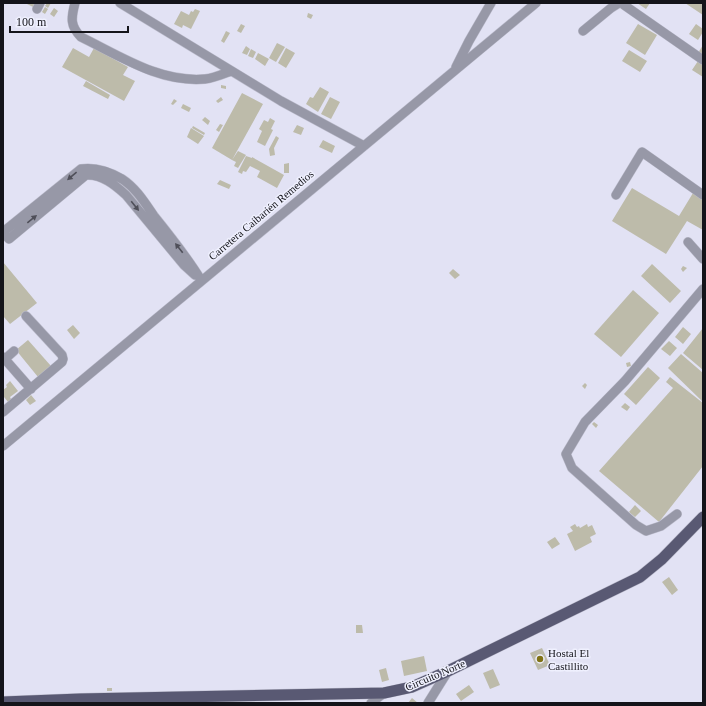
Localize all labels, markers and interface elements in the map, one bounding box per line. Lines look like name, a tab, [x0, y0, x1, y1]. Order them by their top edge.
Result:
scale bar	[10, 8, 128, 34]
text: 100 m	[16, 15, 47, 29]
street label: Carretera Caibarién Remedios	[206, 168, 316, 262]
one-way arrow	[67, 172, 78, 181]
one-way arrow	[131, 201, 140, 212]
one-way arrow	[27, 215, 38, 224]
one-way arrow	[175, 242, 184, 253]
place label: Hostal El Castillito	[548, 647, 589, 672]
marker: Hostal El Castillito	[535, 654, 545, 664]
street label: Circuito Norte	[403, 657, 467, 693]

